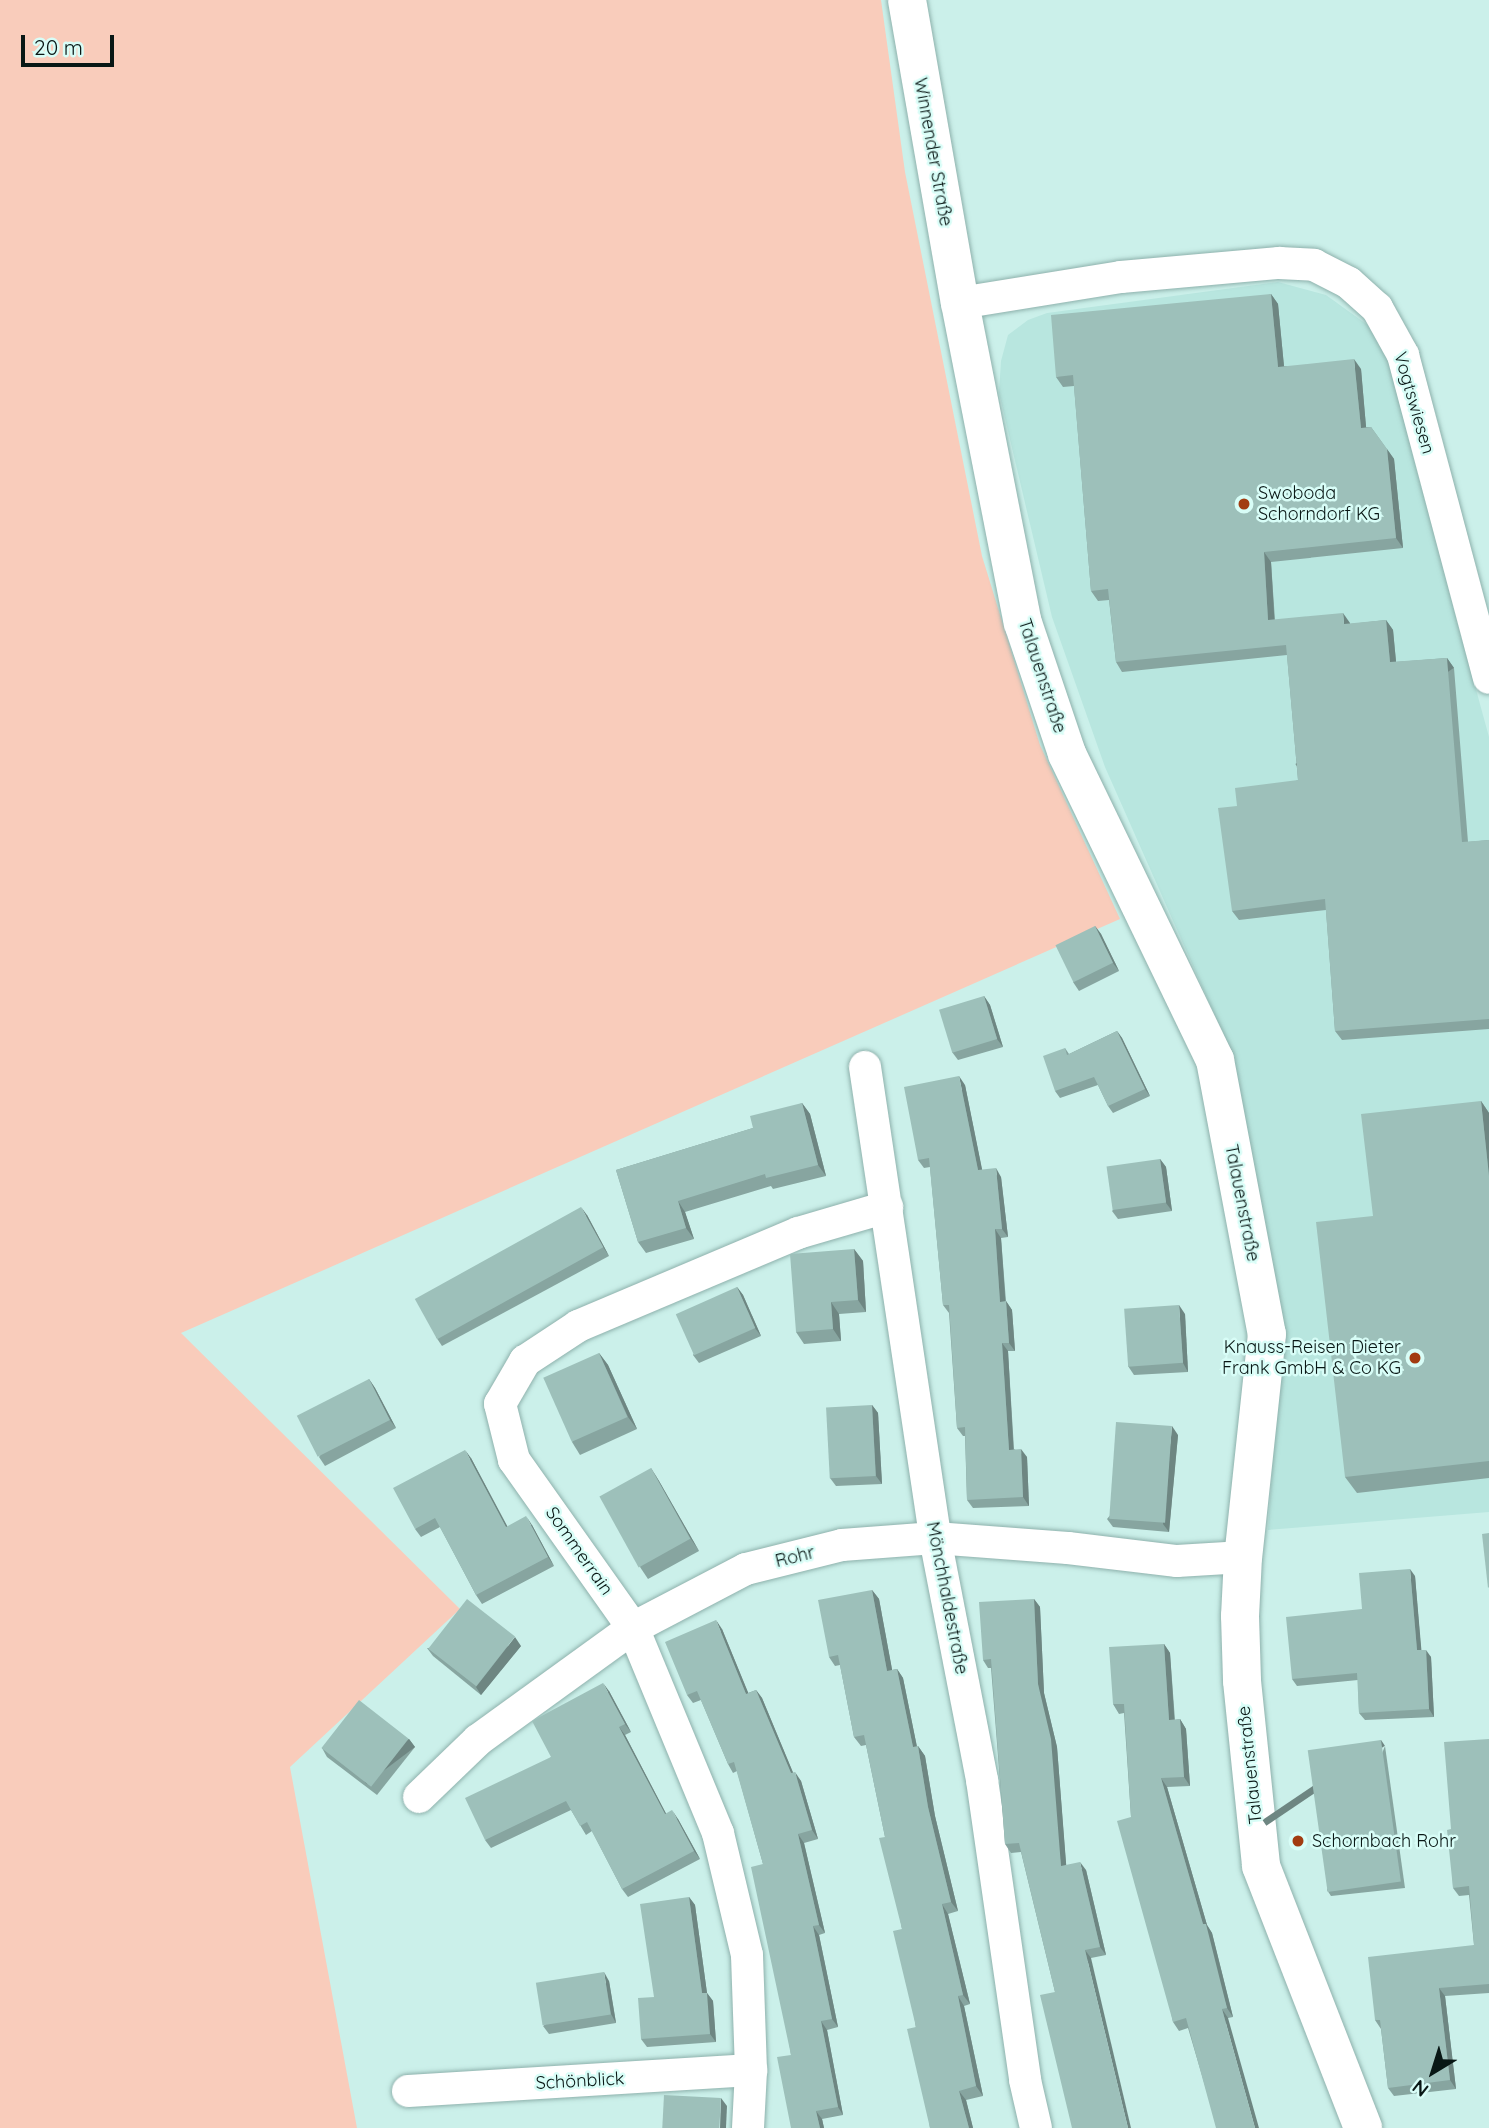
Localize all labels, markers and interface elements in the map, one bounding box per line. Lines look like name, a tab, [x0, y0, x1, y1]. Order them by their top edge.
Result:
scale bar	[24, 21, 117, 65]
text: 20 m	[34, 34, 83, 60]
street label: Winnender Straße	[909, 76, 957, 228]
street label: Vogtswiesen	[1389, 349, 1439, 457]
place label: Swoboda Schorndorf KG	[1258, 483, 1380, 526]
marker: Swoboda Schorndorf KG	[1236, 496, 1252, 512]
street label: Talauenstraße	[1013, 616, 1071, 736]
street label: Talauenstraße	[1220, 1143, 1264, 1263]
place label: Knauss-Reisen Dieter Frank GmbH & Co KG	[1222, 1337, 1401, 1380]
marker: Knauss-Reisen Dieter Frank GmbH & Co KG	[1407, 1350, 1423, 1366]
street label: Sommerrain	[541, 1503, 617, 1599]
street label: Mönchhaldestraße	[922, 1520, 972, 1676]
street label: Rohr	[773, 1542, 817, 1572]
street label: Talauenstraße	[1233, 1705, 1267, 1825]
place label: Schornbach Rohr	[1312, 1830, 1456, 1852]
marker: Schornbach Rohr	[1290, 1833, 1306, 1849]
north arrow	[1398, 2037, 1468, 2107]
street label: Schönblick	[535, 2068, 625, 2094]
text: N	[1407, 2075, 1433, 2102]

